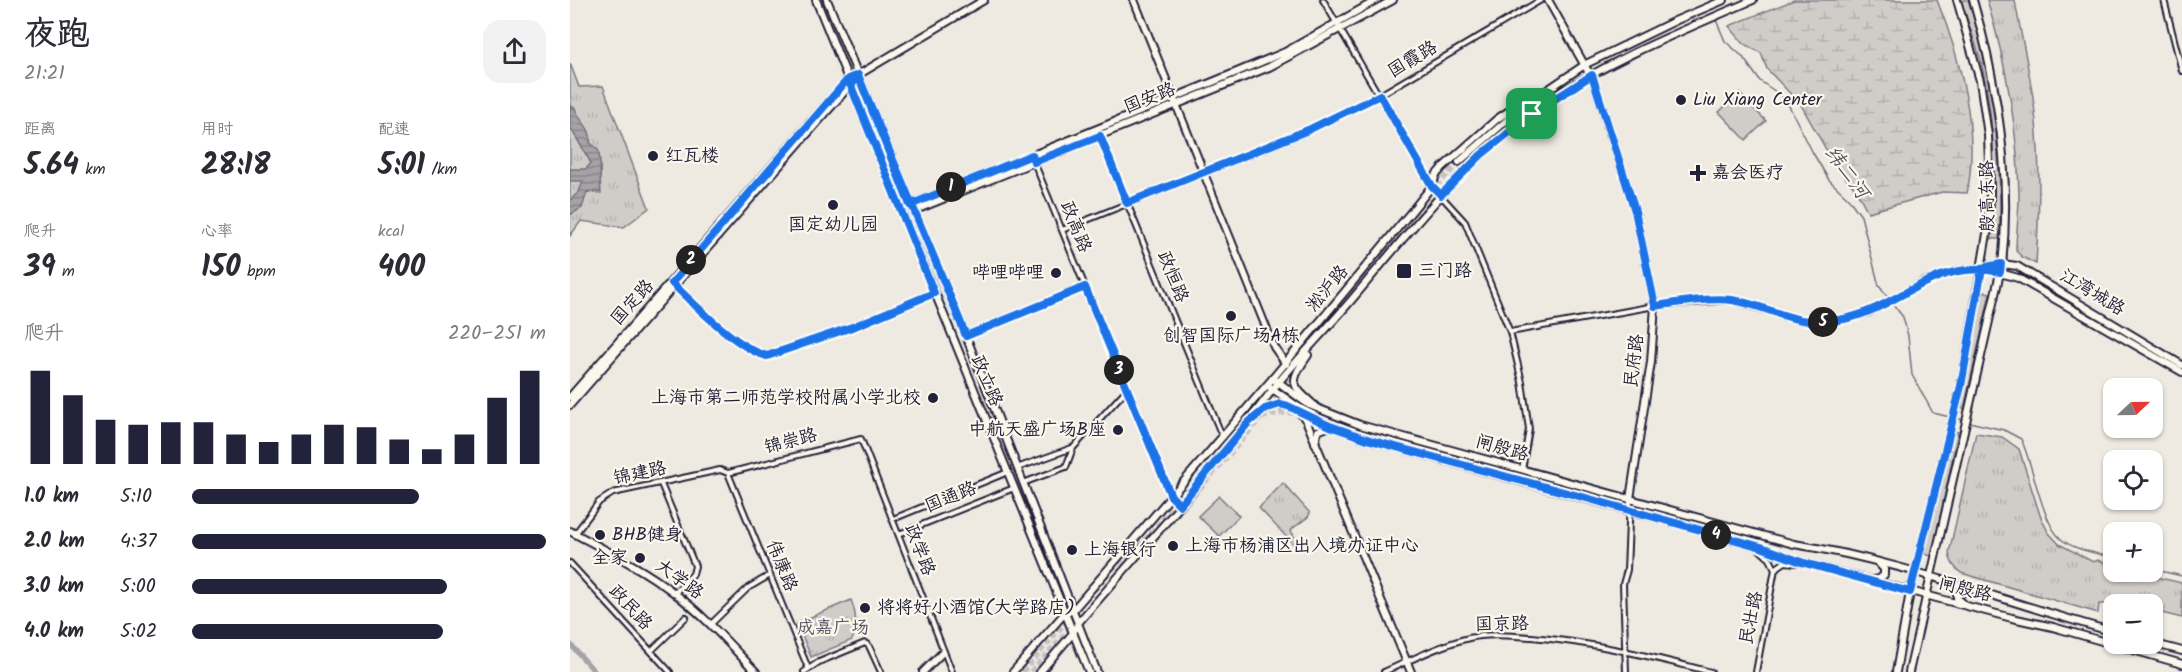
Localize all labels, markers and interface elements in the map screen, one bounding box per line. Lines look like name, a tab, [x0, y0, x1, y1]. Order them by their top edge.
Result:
text: 夜跑	[24, 9, 90, 62]
button: share	[483, 20, 546, 83]
street label: 国霞路	[1382, 34, 1444, 86]
text: 21:21	[24, 58, 65, 90]
street label: 国安路	[1120, 75, 1180, 123]
place label: Liu Xiang Center	[1693, 86, 1823, 115]
pin	[1506, 88, 1557, 139]
marker: Liu Xiang Center	[1674, 93, 1688, 107]
icon: arrive	[1515, 97, 1548, 130]
text: 距离	[24, 117, 56, 142]
text: 用时	[201, 117, 233, 142]
text: 配速	[378, 117, 410, 142]
water label: 纬二河	[1815, 139, 1878, 209]
text: 5.64	[24, 142, 79, 190]
text: 28:18	[201, 142, 270, 190]
text: 5:01	[378, 142, 425, 190]
place label: 红瓦楼	[665, 142, 719, 171]
marker: 红瓦楼	[646, 149, 660, 163]
text: km	[79, 157, 106, 182]
text: /km	[425, 157, 457, 182]
place label: 嘉会医疗	[1712, 159, 1784, 188]
street label: 殷高东路	[1973, 160, 2003, 232]
marker: 嘉会医疗	[1689, 164, 1707, 182]
pin: 1	[936, 172, 966, 202]
text: 1	[949, 174, 953, 199]
street label: 政高路	[1051, 197, 1099, 257]
marker: 国定幼儿园	[826, 198, 840, 212]
place label: 国定幼儿园	[788, 211, 878, 240]
text: 爬升	[24, 219, 56, 244]
text: 心率	[201, 219, 233, 244]
text: kcal	[378, 219, 404, 244]
text: 39	[24, 244, 56, 292]
text: 150	[201, 244, 241, 292]
text: 400	[378, 244, 425, 292]
pin: 2	[676, 245, 706, 275]
text: 2	[686, 247, 696, 272]
street label: 政恒路	[1148, 247, 1196, 307]
place label: 三门路	[1418, 257, 1472, 286]
text: m	[56, 259, 75, 284]
text: bpm	[241, 259, 276, 284]
place label: 哔哩哔哩	[972, 259, 1044, 288]
street label: 淞沪路	[1300, 259, 1356, 319]
marker: 三门路	[1395, 262, 1413, 280]
street label: 江湾城路	[2054, 262, 2130, 324]
marker: 哔哩哔哩	[1049, 266, 1063, 280]
street label: 国定路	[604, 273, 662, 333]
pin: 5	[1808, 307, 1838, 337]
marker: 创智国际广场A栋	[1224, 309, 1238, 323]
text: 5	[1819, 309, 1827, 334]
text: 爬升	[24, 318, 64, 350]
text: 220–251 m	[448, 318, 546, 350]
place label: 创智国际广场A栋	[1163, 322, 1299, 351]
street label: 民府路	[1617, 332, 1653, 390]
street label: 政立路	[962, 350, 1010, 412]
pin: 3	[1104, 355, 1134, 385]
text: 3	[1115, 357, 1123, 382]
north arrow	[2103, 378, 2163, 438]
map controls	[2103, 378, 2163, 654]
place label: 上海市第二师范学校附属小学北校	[651, 384, 921, 413]
marker: 上海市第二师范学校附属小学北校	[926, 391, 940, 405]
place label: 中航天盛广场B座	[969, 416, 1106, 445]
street label: 锦崇路	[761, 421, 821, 463]
marker: 中航天盛广场B座	[1111, 423, 1125, 437]
street label: 闸殷路	[1472, 428, 1532, 470]
button: locate	[2103, 450, 2163, 510]
street label: 锦建路	[611, 454, 669, 494]
street label: 国通路	[921, 474, 981, 522]
text: 1.0 km	[24, 481, 79, 513]
text: 5:10	[120, 481, 152, 513]
street label: 政学路	[896, 520, 942, 580]
pin: 4	[1701, 520, 1731, 550]
place label: BHB健身	[612, 521, 683, 550]
text: 4	[1712, 522, 1720, 547]
button: +	[2103, 522, 2163, 582]
text: 2.0 km	[24, 526, 85, 558]
text: 4:37	[120, 526, 157, 558]
marker: BHB健身	[593, 528, 607, 542]
place label: 上海市杨浦区出入境办证中心	[1185, 532, 1419, 561]
street label: 伟康路	[757, 536, 805, 596]
place label: 上海银行	[1084, 536, 1156, 565]
marker: 上海市杨浦区出入境办证中心	[1166, 539, 1180, 553]
marker: 上海银行	[1065, 543, 1079, 557]
place label: 全家	[592, 544, 628, 573]
marker: 全家	[633, 551, 647, 565]
street label: 大学路	[649, 552, 709, 608]
street label: 闸殷路	[1935, 569, 1995, 611]
text: 3.0 km	[24, 571, 84, 603]
text: 5:00	[120, 571, 156, 603]
street label: 政民路	[601, 578, 659, 638]
street label: 民壮路	[1733, 589, 1771, 647]
place label: 将将好小酒馆(大学路店)	[877, 594, 1075, 623]
button: −	[2103, 594, 2163, 654]
marker: 将将好小酒馆(大学路店)	[858, 601, 872, 615]
street label: 国京路	[1475, 610, 1529, 640]
park label: 成嘉广场	[797, 614, 869, 643]
text: 4.0 km	[24, 616, 84, 648]
text: 5:02	[120, 616, 157, 648]

